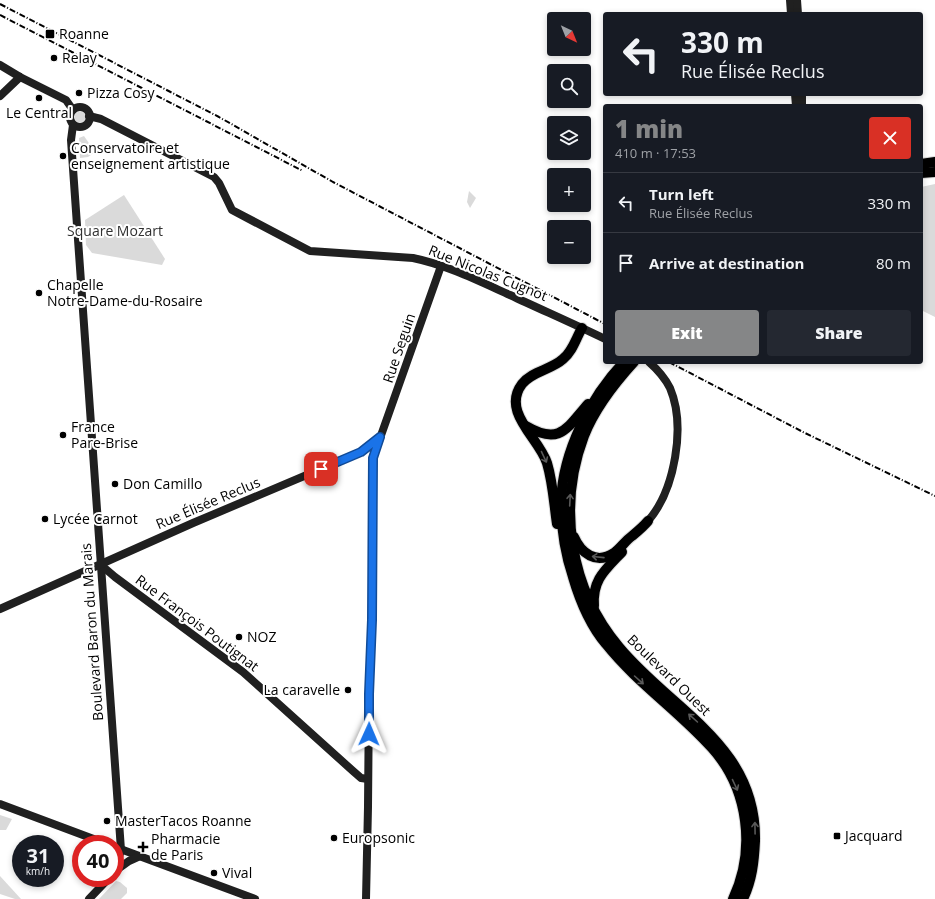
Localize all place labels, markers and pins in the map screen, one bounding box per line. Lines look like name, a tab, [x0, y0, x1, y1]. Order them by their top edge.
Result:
place label: Roanne	[59, 24, 109, 43]
marker: Roanne	[44, 28, 56, 40]
place label: Relay	[62, 48, 98, 67]
marker: Relay	[49, 53, 59, 63]
place label: Pizza Cosy	[87, 83, 155, 102]
marker: Pizza Cosy	[74, 88, 84, 98]
marker: Le Central	[34, 93, 44, 103]
place label: Le Central	[6, 103, 72, 122]
place label: Conservatoire et enseignement artistique	[71, 138, 230, 173]
marker: Conservatoire et enseignement artistique	[58, 151, 68, 161]
place label: Chapelle Notre-Dame-du-Rosaire	[47, 275, 203, 310]
marker: Chapelle Notre-Dame-du-Rosaire	[34, 288, 44, 298]
place label: France Pare-Brise	[71, 417, 138, 452]
marker: France Pare-Brise	[58, 430, 68, 440]
pin	[304, 452, 338, 486]
place label: Don Camillo	[123, 474, 202, 493]
marker: Don Camillo	[110, 479, 120, 489]
place label: Lycée Carnot	[53, 509, 138, 528]
marker: Lycée Carnot	[40, 514, 50, 524]
place label: NOZ	[247, 627, 276, 646]
marker: NOZ	[234, 632, 244, 642]
place label: La caravelle	[264, 680, 340, 699]
marker: La caravelle	[343, 685, 353, 695]
place label: MasterTacos Roanne	[115, 811, 252, 830]
marker: MasterTacos Roanne	[102, 816, 112, 826]
place label: Jacquard	[843, 826, 902, 845]
place label: Europsonic	[342, 828, 415, 847]
place label: Pharmacie de Paris	[151, 829, 220, 864]
marker: Jacquard	[832, 831, 842, 841]
marker: Europsonic	[329, 833, 339, 843]
marker: Pharmacie de Paris	[138, 842, 148, 852]
place label: Vival	[222, 863, 252, 882]
marker: Vival	[209, 868, 219, 878]

